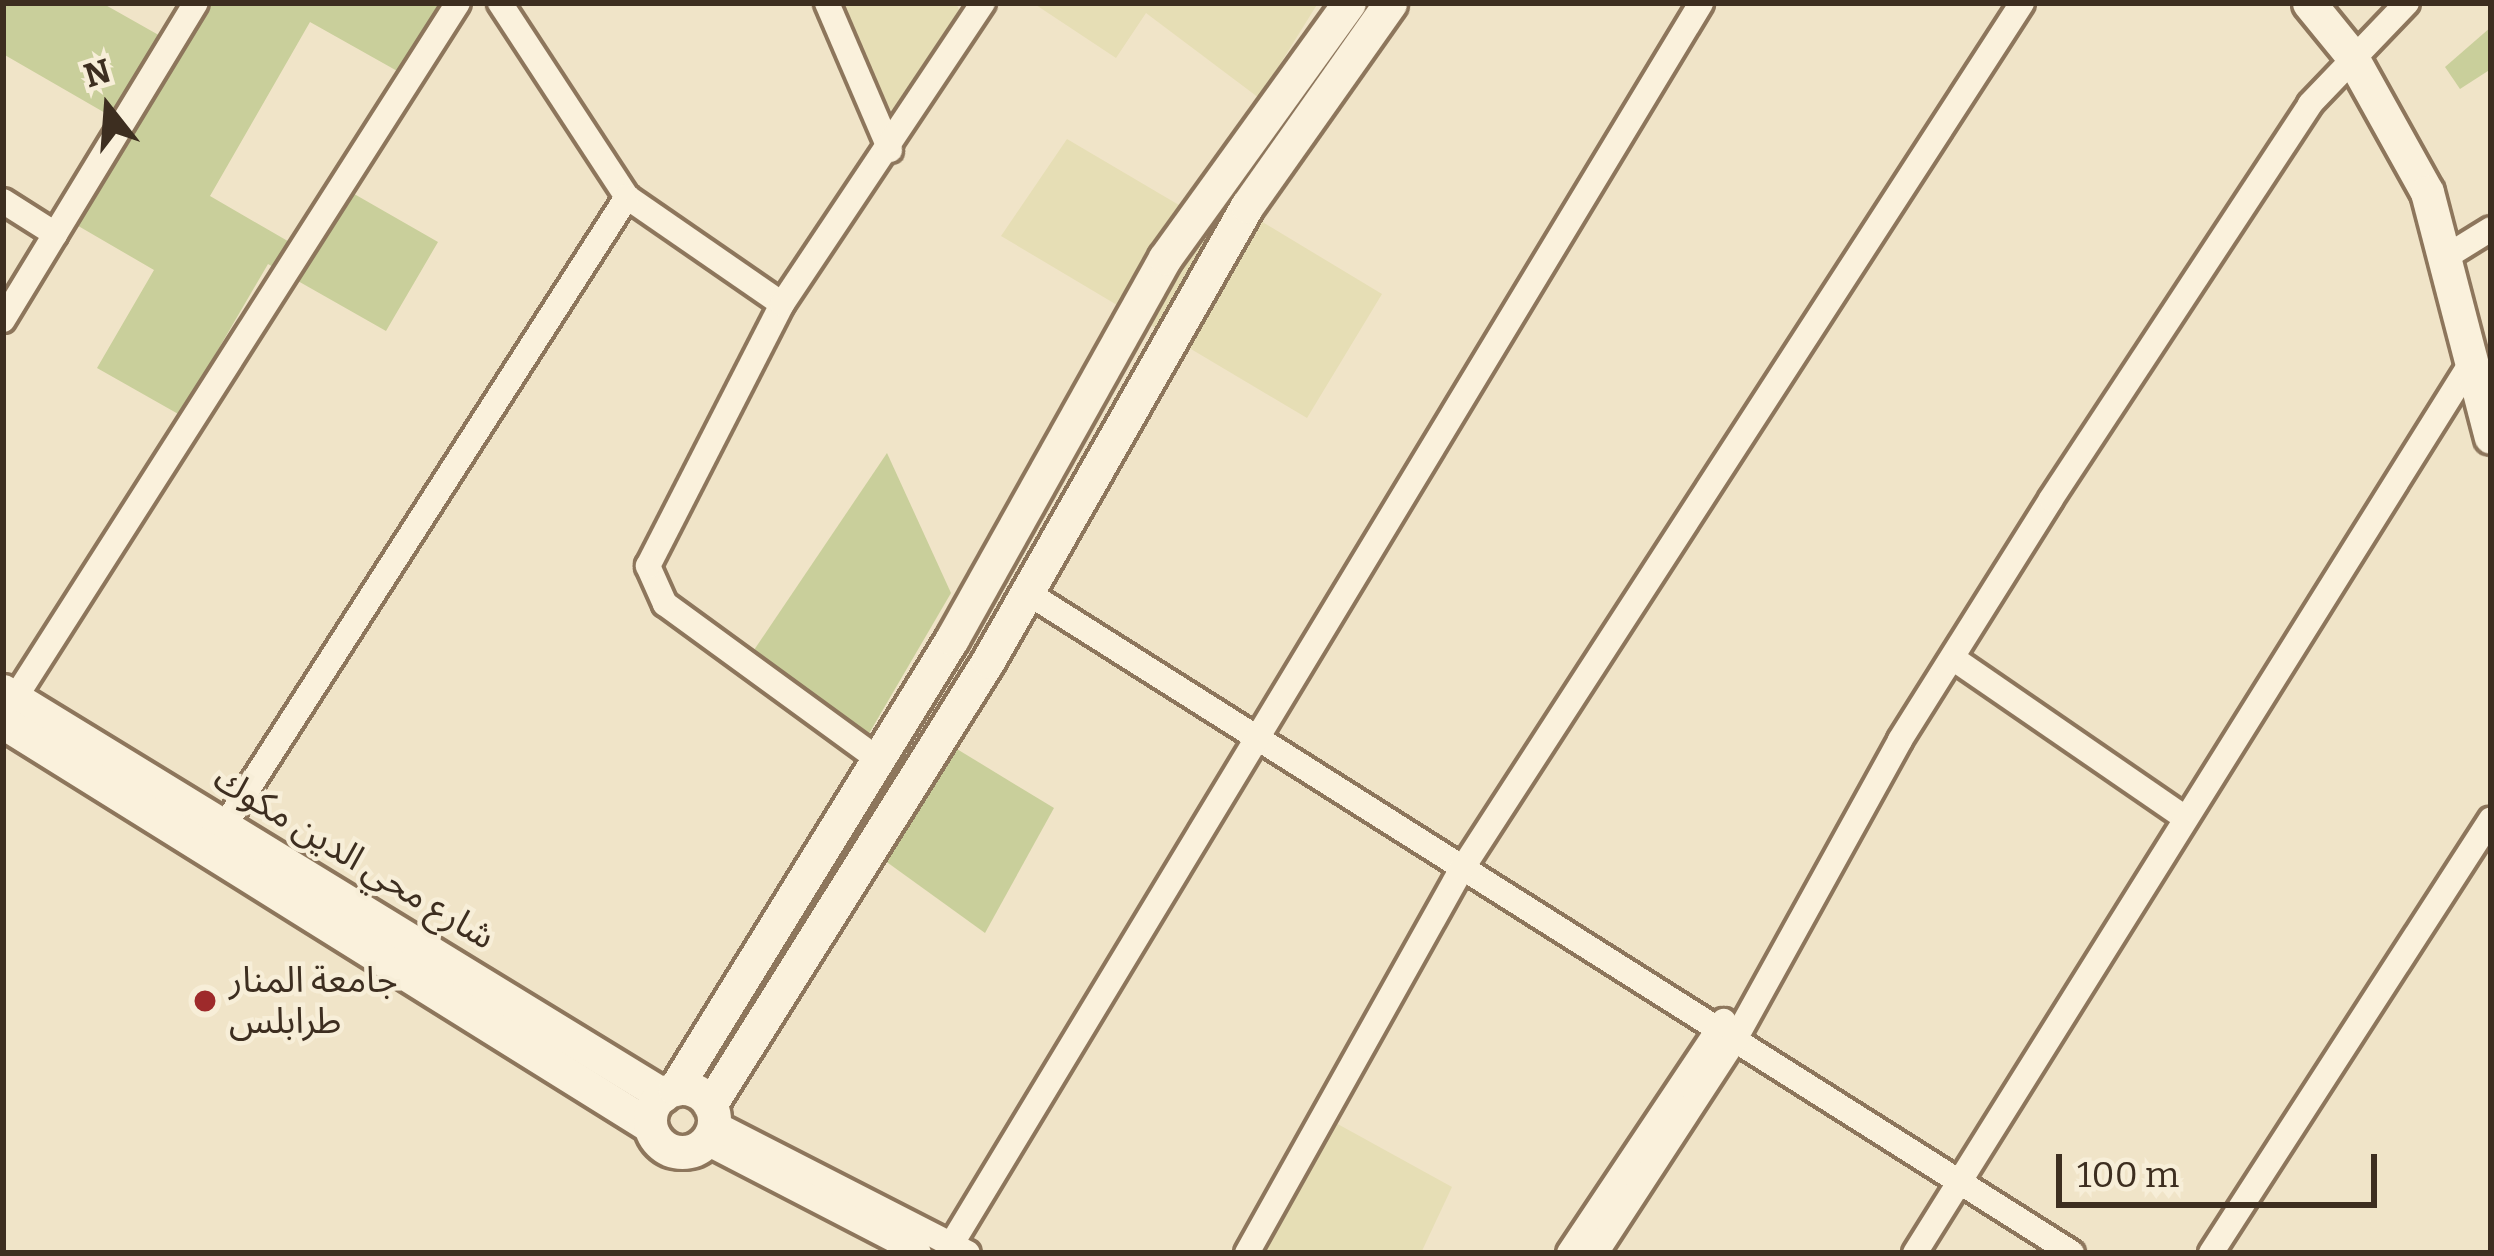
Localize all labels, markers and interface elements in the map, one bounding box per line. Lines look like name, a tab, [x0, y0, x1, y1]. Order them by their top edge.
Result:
north arrow	[48, 48, 168, 168]
text: N	[79, 51, 115, 96]
street label: شارع محي الدين مكوك	[206, 757, 502, 959]
place label: جامعة المنار طرابلس	[229, 958, 398, 1043]
marker: جامعة المنار طرابلس	[192, 988, 218, 1014]
scale bar	[2062, 1130, 2383, 1204]
text: 100 m	[2077, 1153, 2179, 1197]

